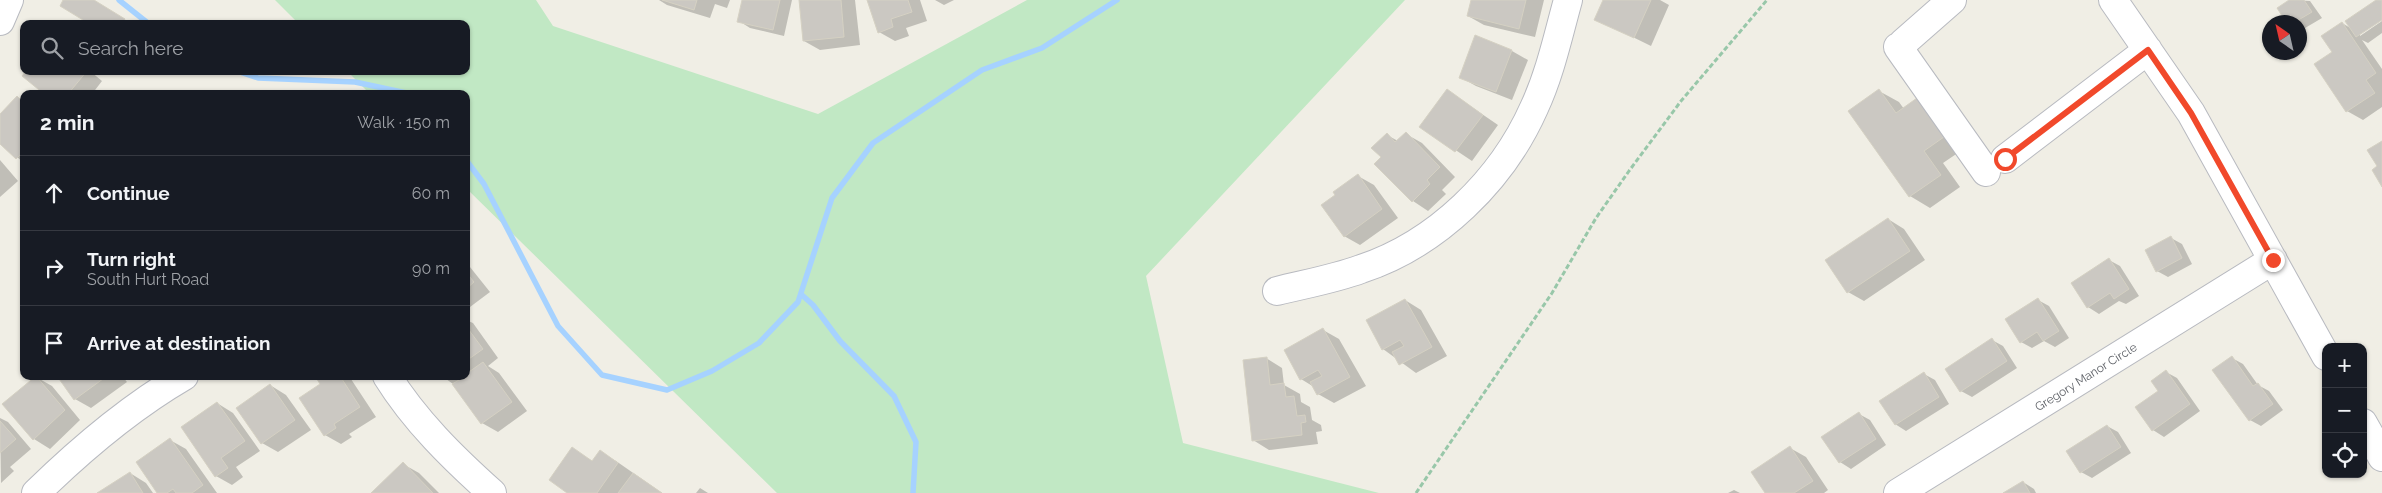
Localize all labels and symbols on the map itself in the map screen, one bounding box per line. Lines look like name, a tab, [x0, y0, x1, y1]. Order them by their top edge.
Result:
north arrow	[2262, 15, 2307, 60]
route start	[1994, 148, 2017, 171]
route end	[2262, 249, 2285, 272]
street label: Gregory Manor Circle	[2032, 340, 2140, 414]

